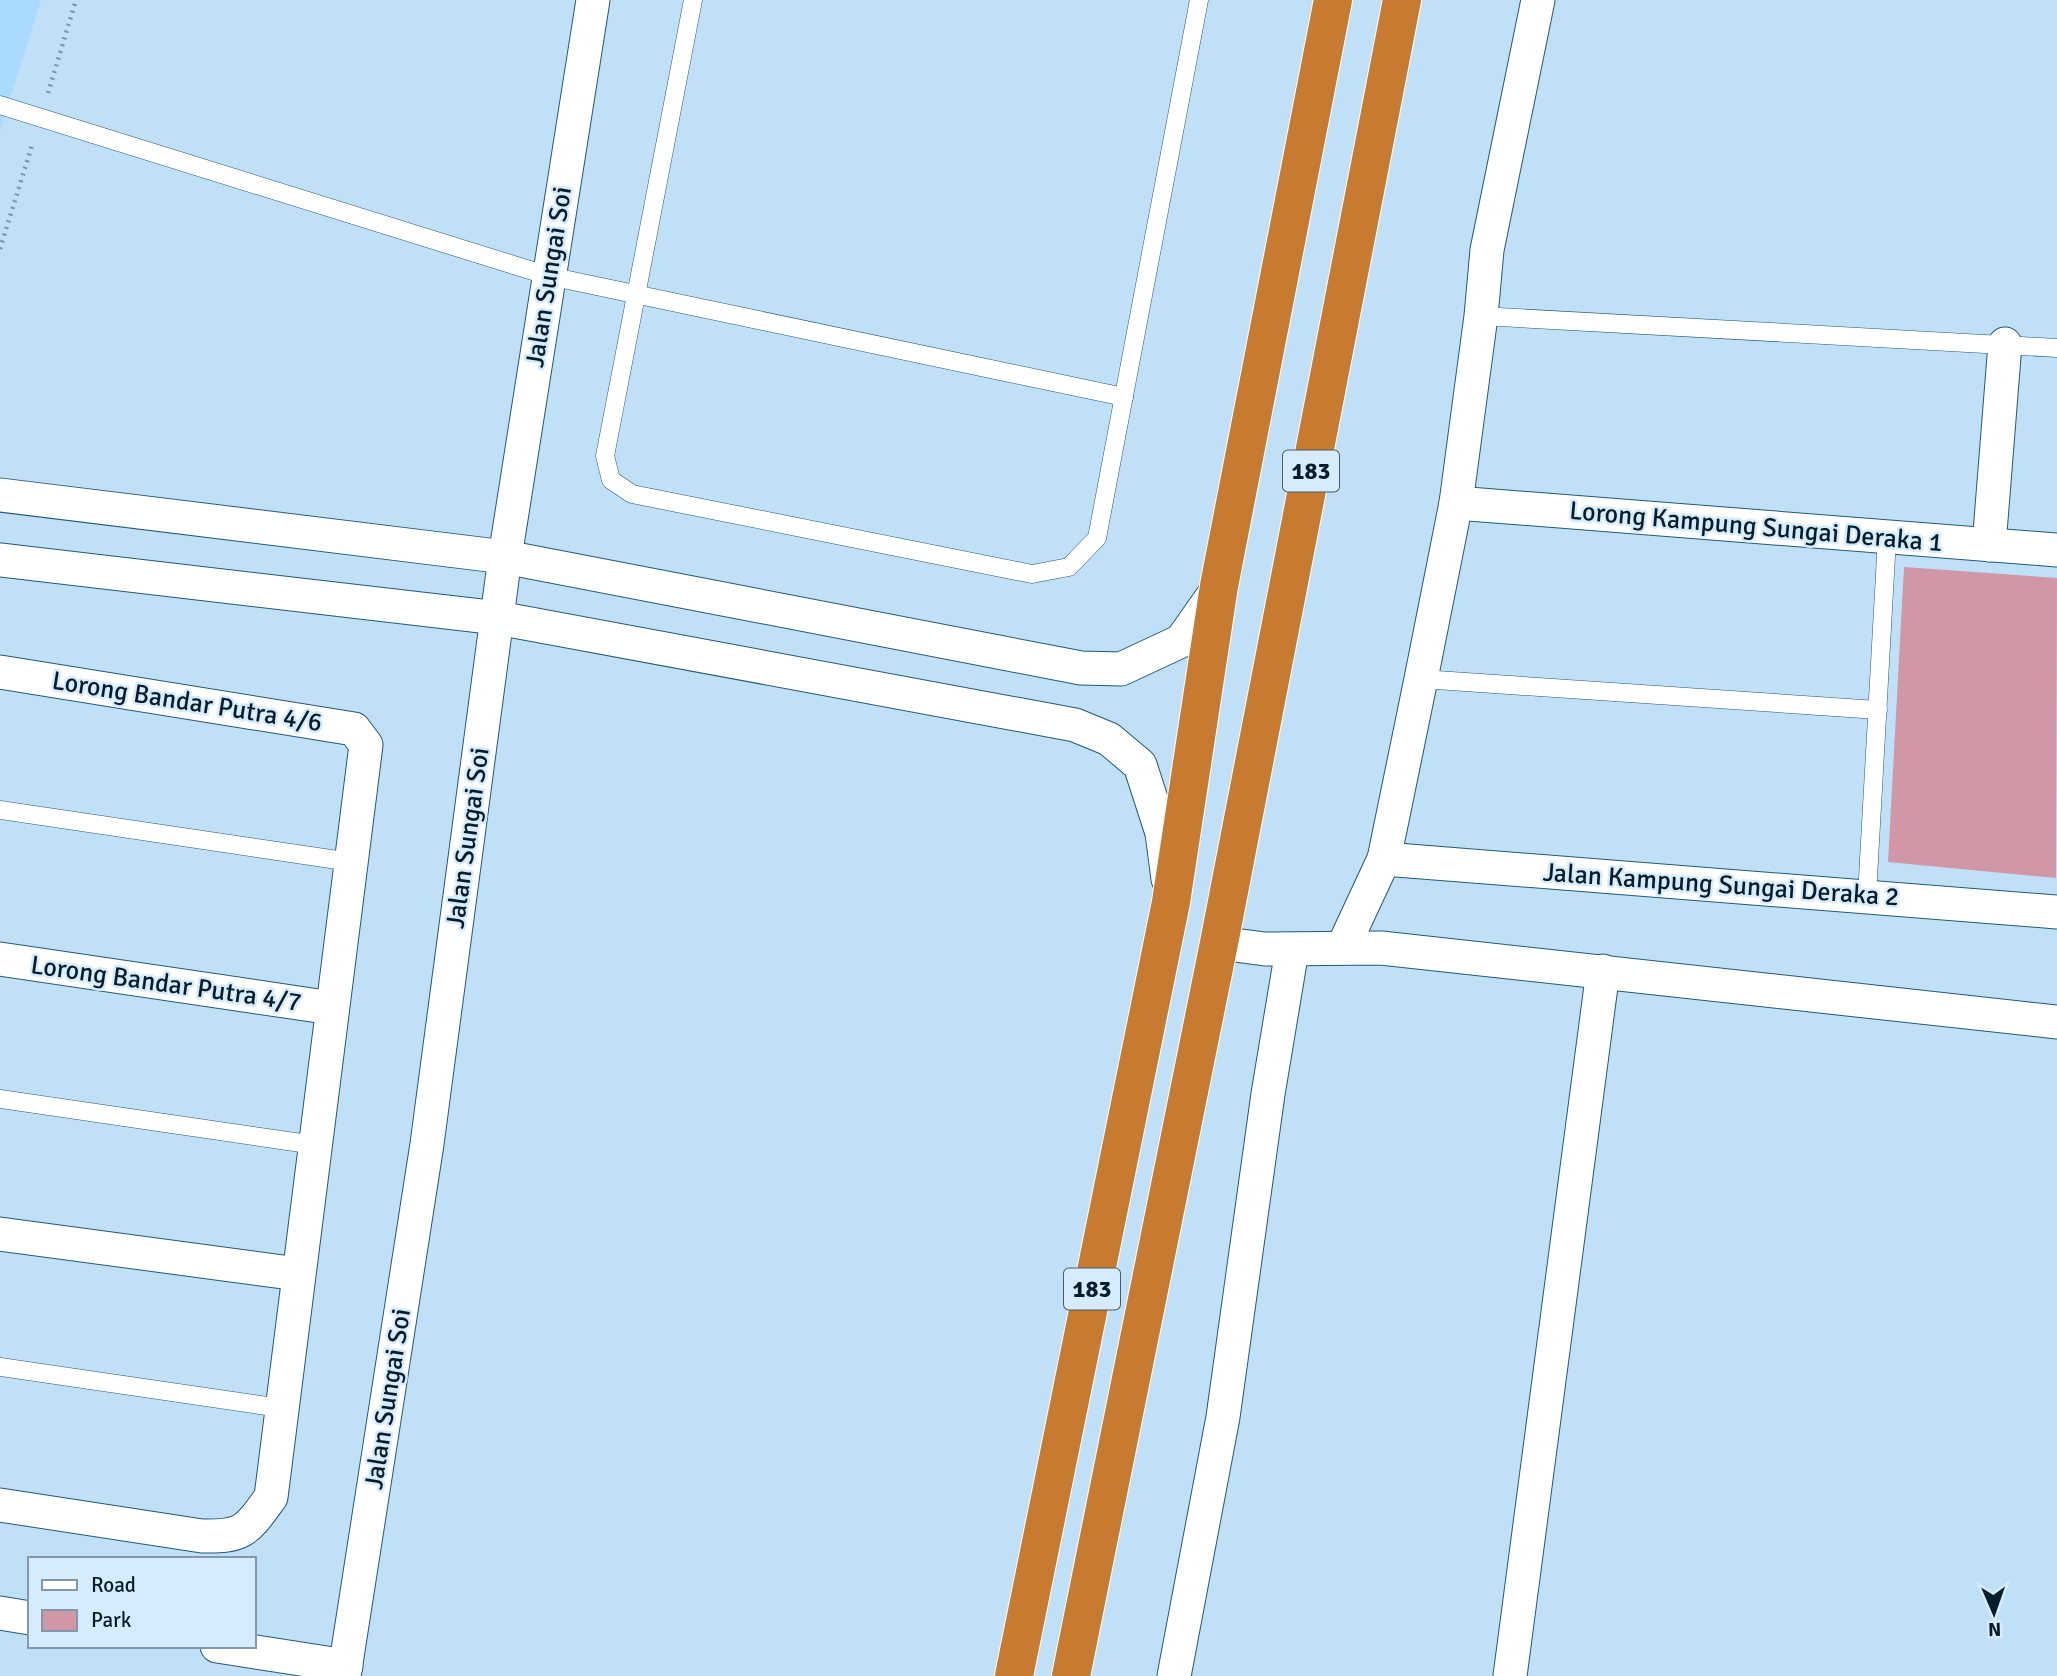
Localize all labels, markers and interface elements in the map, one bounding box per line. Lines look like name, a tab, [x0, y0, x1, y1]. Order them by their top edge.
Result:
street label: Jalan Sungai Soi	[519, 184, 579, 370]
road number: 183	[1283, 450, 1339, 492]
street label: Lorong Kampung Sungai Deraka 1	[1568, 495, 1944, 559]
street label: Lorong Bandar Putra 4/6	[50, 665, 324, 739]
street label: Jalan Sungai Soi	[439, 745, 497, 931]
street label: Jalan Kampung Sungai Deraka 2	[1542, 857, 1900, 913]
street label: Lorong Bandar Putra 4/7	[29, 949, 303, 1019]
road number: 183	[1064, 1268, 1120, 1310]
street label: Jalan Sungai Soi	[358, 1306, 418, 1492]
legend	[28, 1557, 256, 1648]
text: Road	[91, 1572, 136, 1598]
north arrow	[1959, 1578, 2029, 1648]
text: Park	[91, 1607, 132, 1633]
text: N	[1988, 1617, 2002, 1641]

